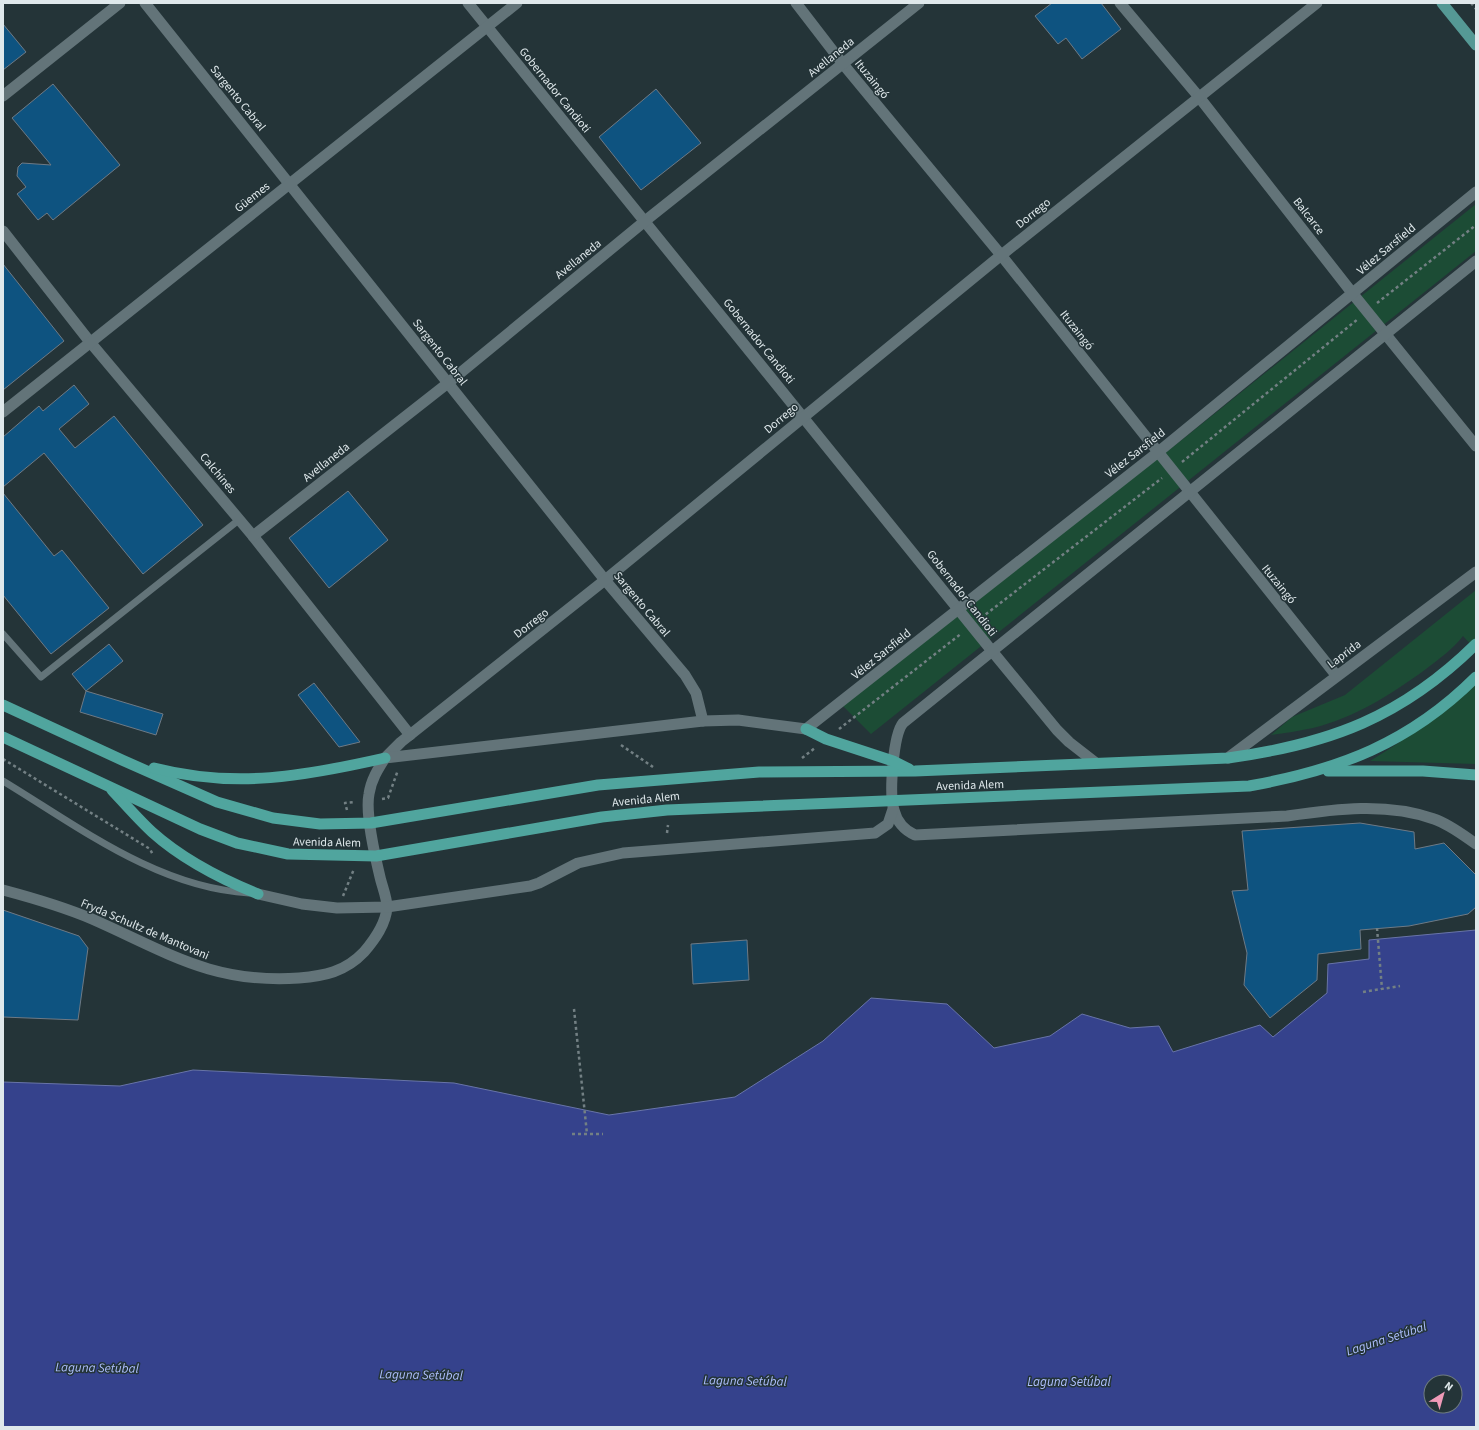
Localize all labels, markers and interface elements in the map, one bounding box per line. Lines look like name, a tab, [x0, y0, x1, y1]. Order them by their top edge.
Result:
street label: Avellaneda	[804, 33, 858, 81]
street label: Gobernador Candioti	[515, 44, 594, 137]
street label: Ituzaingó	[850, 56, 893, 103]
street label: Sargento Cabral	[206, 62, 269, 135]
street label: Güemes	[231, 178, 274, 217]
street label: Dorrego	[1012, 194, 1054, 233]
street label: Balcarce	[1289, 194, 1329, 238]
street label: Vélez Sarsfield	[1353, 220, 1419, 279]
street label: Avellaneda	[551, 235, 605, 283]
street label: Gobernador Candioti	[719, 295, 798, 388]
street label: Ituzaingó	[1056, 307, 1098, 354]
street label: Sargento Cabral	[408, 315, 471, 389]
street label: Dorrego	[760, 399, 802, 438]
street label: Vélez Sarsfield	[1102, 424, 1169, 482]
street label: Avellaneda	[299, 439, 353, 486]
street label: Calchines	[196, 449, 240, 497]
street label: Gobernador Candioti	[922, 547, 1001, 640]
street label: Ituzaingó	[1257, 561, 1300, 608]
street label: Sargento Cabral	[609, 568, 674, 641]
street label: Dorrego	[510, 604, 552, 643]
street label: Vélez Sarsfield	[848, 625, 915, 684]
street label: Laprida	[1324, 636, 1365, 673]
street label: Avenida Alem	[936, 776, 1004, 795]
street label: Avenida Alem	[611, 787, 681, 812]
street label: Avenida Alem	[293, 833, 361, 852]
street label: Fryda Schultz de Mantovani	[78, 895, 212, 964]
water label: Laguna Setúbal	[1344, 1317, 1430, 1360]
water label: Laguna Setúbal	[55, 1358, 140, 1378]
water label: Laguna Setúbal	[379, 1365, 464, 1385]
water label: Laguna Setúbal	[703, 1371, 788, 1391]
water label: Laguna Setúbal	[1027, 1373, 1112, 1391]
north arrow	[1423, 1374, 1463, 1414]
text: N	[1441, 1378, 1456, 1395]

